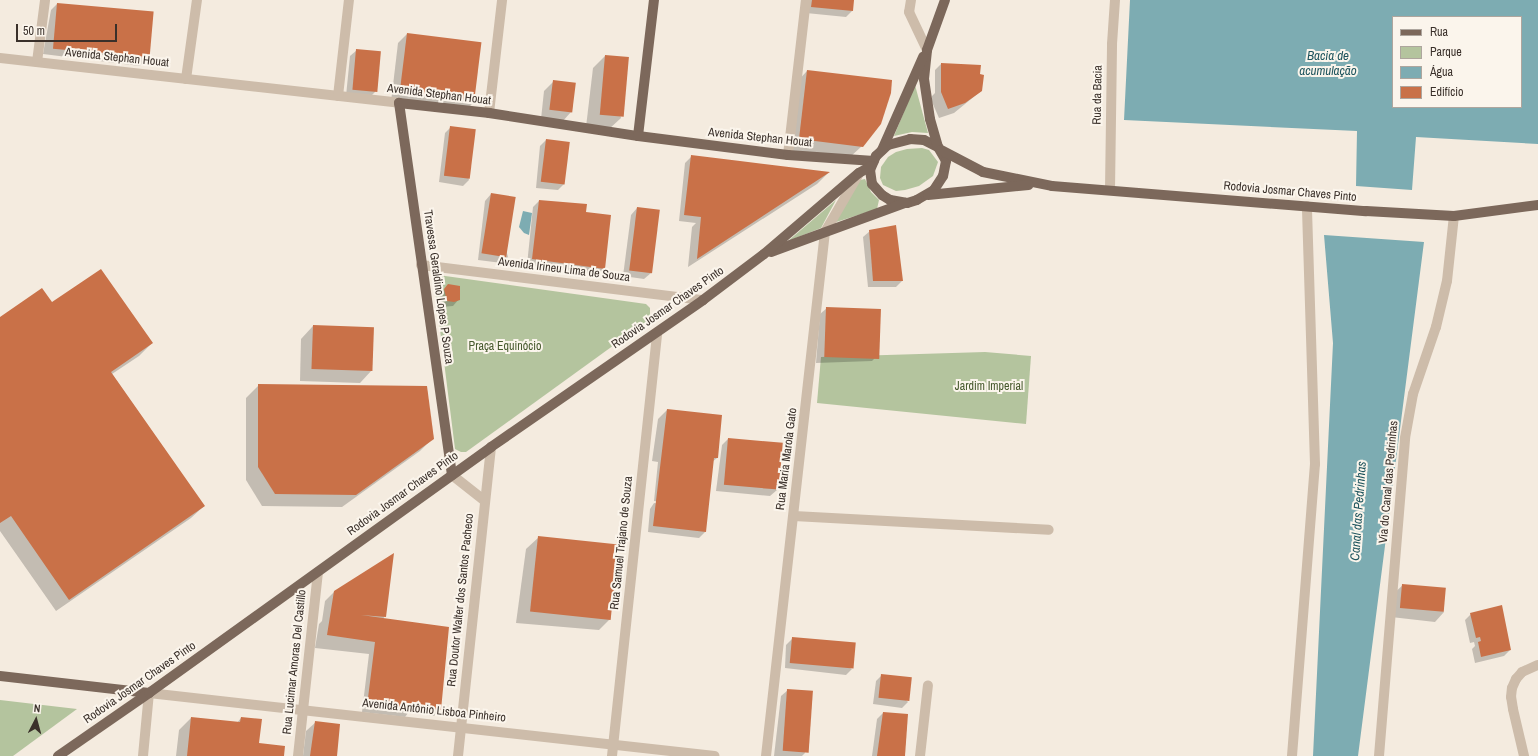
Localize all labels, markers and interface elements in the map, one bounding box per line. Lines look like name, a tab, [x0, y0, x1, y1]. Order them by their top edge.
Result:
scale bar	[18, 16, 119, 42]
legend	[1392, 16, 1522, 108]
text: 50 m	[23, 23, 45, 39]
text: Rua	[1430, 24, 1448, 40]
text: Parque	[1430, 44, 1462, 60]
street label: Avenida Stephan Houat	[64, 45, 170, 71]
water label: Bacia de acumulação	[1299, 49, 1357, 80]
text: Água	[1430, 64, 1453, 80]
street label: Rua da Bacia	[1090, 65, 1106, 125]
street label: Avenida Stephan Houat	[386, 81, 492, 109]
text: Edifício	[1430, 84, 1463, 100]
street label: Avenida Stephan Houat	[707, 125, 813, 151]
street label: Rodovia Josmar Chaves Pinto	[1223, 179, 1357, 205]
street label: Travessa Geraldino Lopes P Souza	[420, 209, 456, 365]
street label: Avenida Irineu Lima de Souza	[497, 255, 631, 285]
street label: Rodovia Josmar Chaves Pinto	[609, 264, 727, 352]
park label: Praça Equinócio	[469, 340, 541, 354]
park label: Jardim Imperial	[955, 380, 1023, 394]
street label: Rua Maria Marola Gato	[774, 407, 800, 511]
street label: Via do Canal das Pedrinhas	[1376, 420, 1402, 544]
street label: Rodovia Josmar Chaves Pinto	[345, 449, 461, 539]
water label: Canal das Pedrinhas	[1348, 461, 1370, 561]
street label: Rua Samuel Trajano de Souza	[608, 476, 636, 610]
street label: Rua Doutor Walter dos Santos Pacheco	[445, 513, 477, 687]
street label: Rua Lucimar Amoras Del Castillo	[280, 589, 310, 735]
street label: Rodovia Josmar Chaves Pinto	[81, 639, 199, 727]
street label: Avenida Antônio Lisboa Pinheiro	[361, 696, 507, 726]
north arrow	[16, 700, 56, 740]
text: N	[33, 701, 41, 715]

